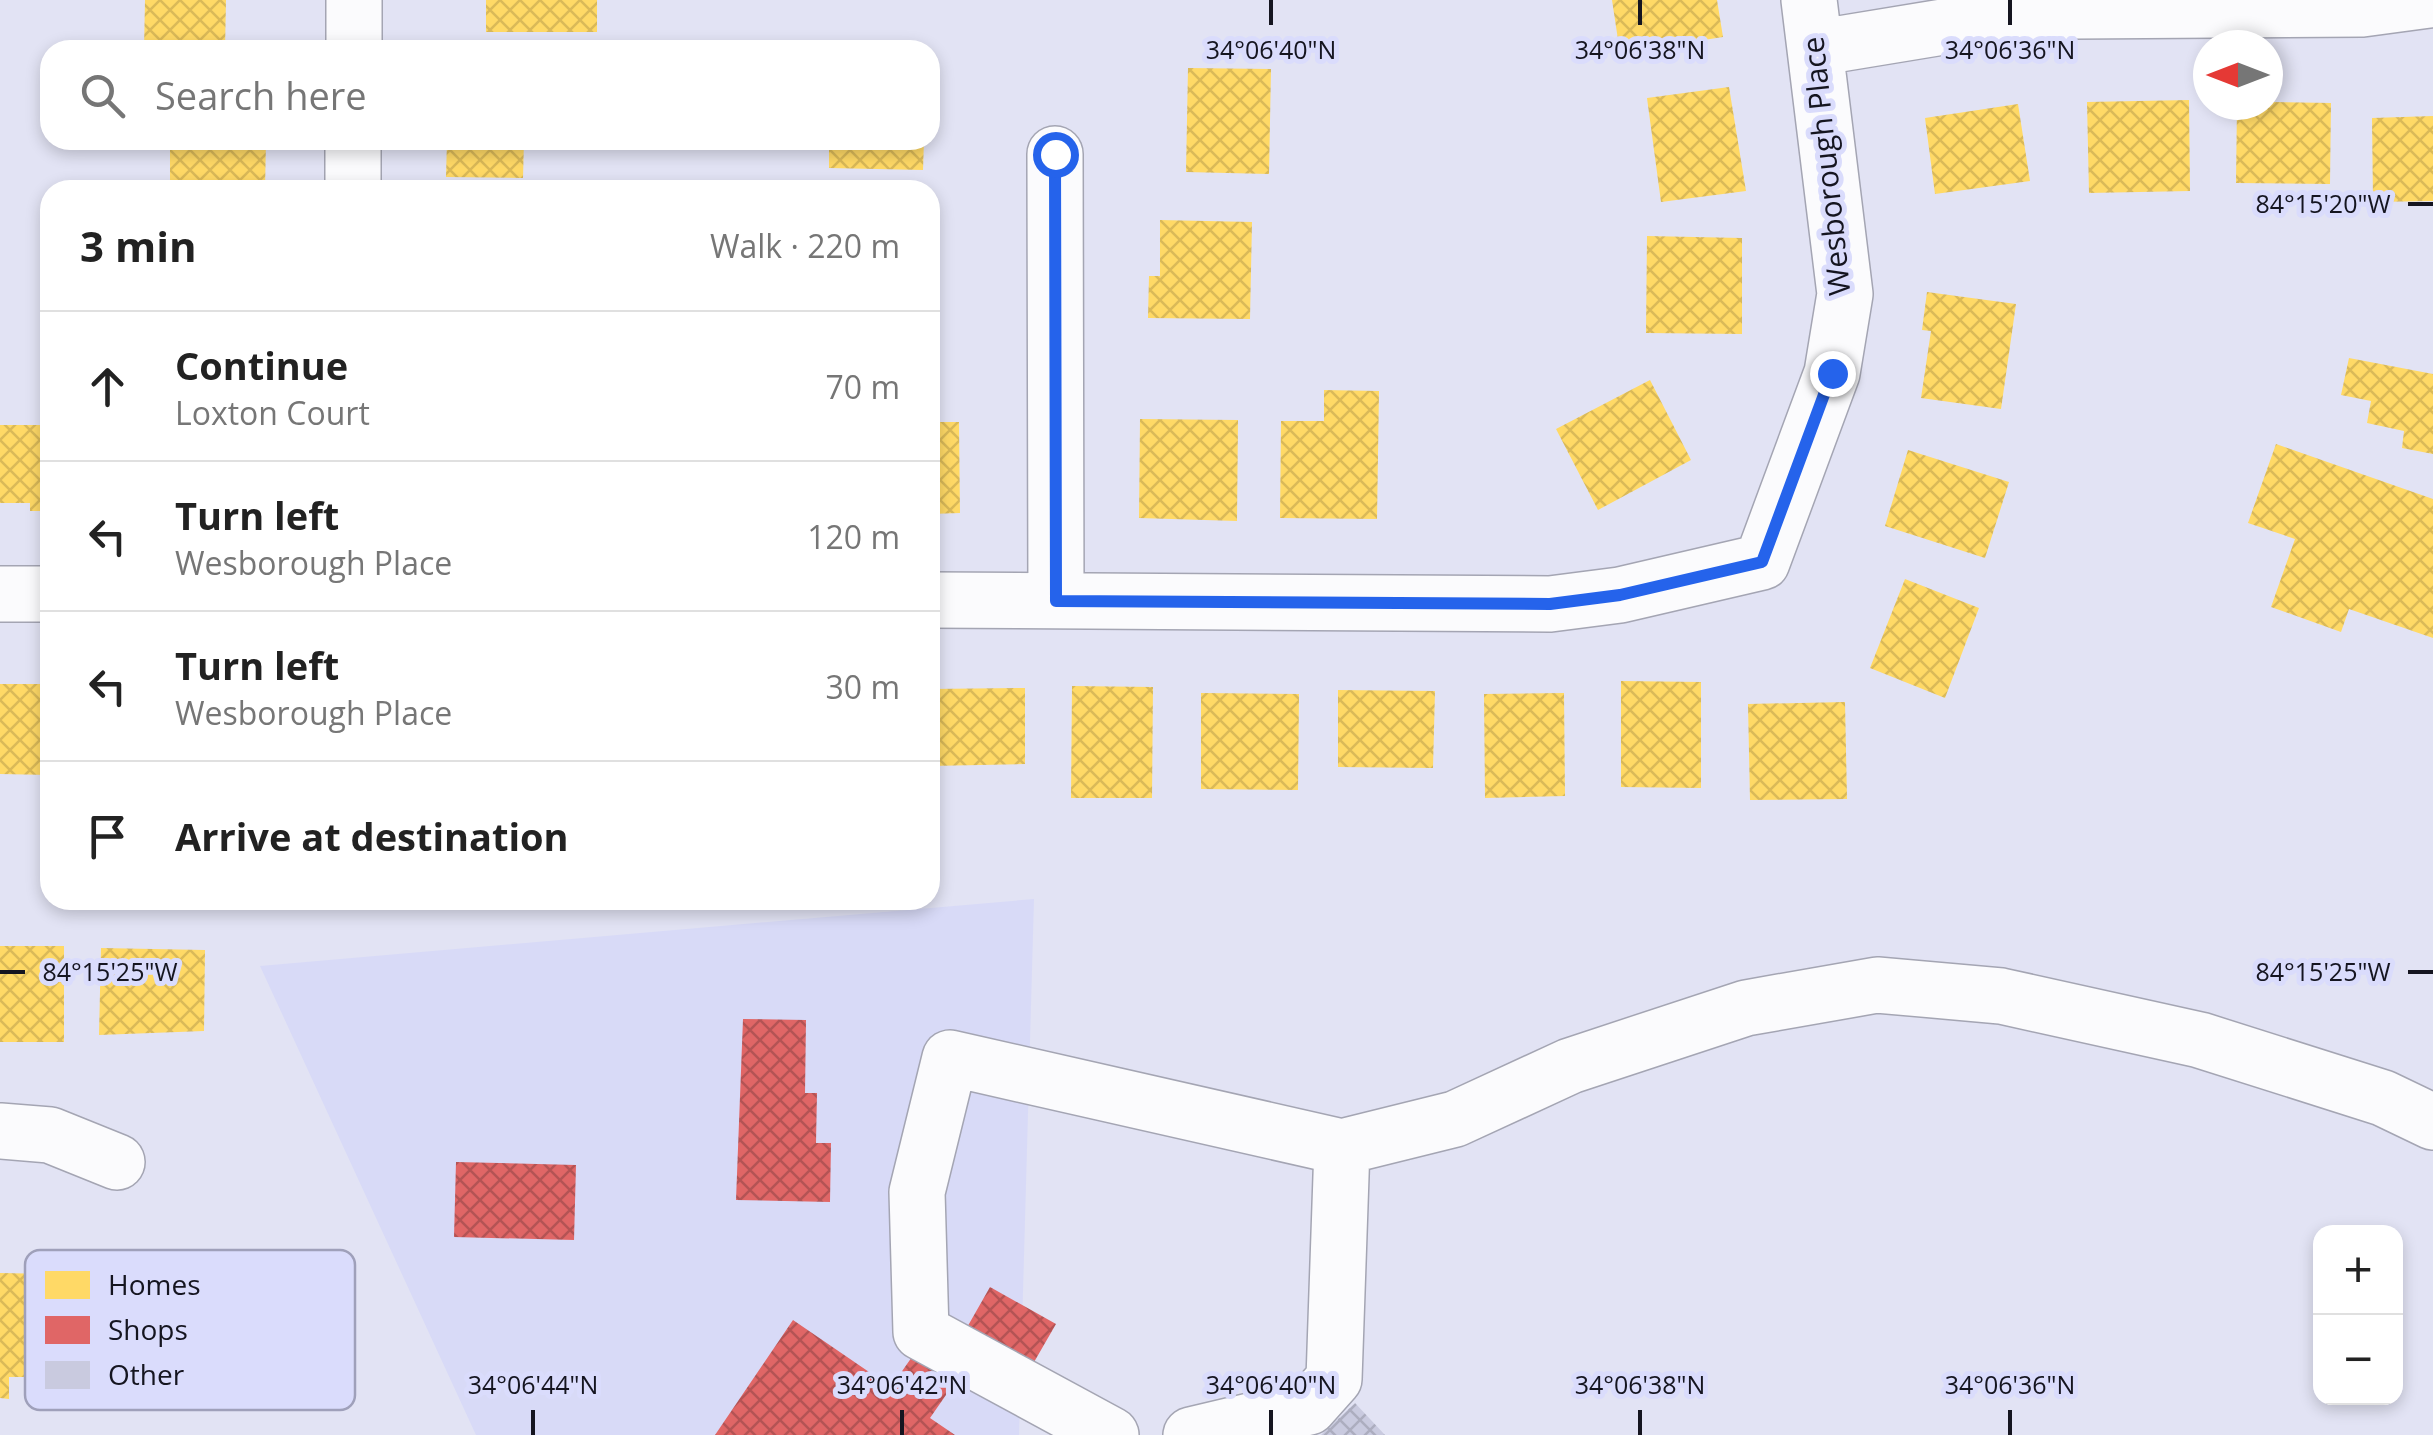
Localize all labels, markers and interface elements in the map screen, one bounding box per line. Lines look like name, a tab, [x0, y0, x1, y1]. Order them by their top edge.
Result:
north arrow	[2193, 30, 2283, 120]
text: 34°06'40"N	[1206, 32, 1336, 66]
text: 34°06'38"N	[1575, 32, 1705, 66]
text: 34°06'36"N	[1945, 32, 2075, 66]
street label: Wesborough Place	[1792, 35, 1859, 298]
search box	[40, 40, 940, 150]
icon: search	[75, 68, 130, 123]
text: Search here	[155, 69, 367, 121]
route start	[1033, 132, 1079, 178]
text: 84°15'20"W	[2256, 186, 2391, 220]
text: 3 min	[80, 217, 197, 274]
text: Walk · 220 m	[710, 224, 900, 267]
text: Continue	[175, 339, 348, 391]
route end	[1810, 351, 1856, 397]
icon: ahead	[80, 359, 135, 414]
text: 70 m	[825, 365, 900, 408]
text: Loxton Court	[175, 391, 370, 434]
text: Turn left	[175, 489, 339, 541]
icon: left	[80, 509, 135, 564]
text: 120 m	[807, 515, 900, 558]
text: Wesborough Place	[175, 541, 452, 584]
text: Turn left	[175, 639, 339, 691]
icon: left	[80, 659, 135, 714]
text: 30 m	[825, 665, 900, 708]
text: Wesborough Place	[175, 691, 452, 734]
icon: arrive	[80, 809, 135, 864]
text: Arrive at destination	[175, 810, 569, 862]
text: 84°15'25"W	[43, 954, 178, 988]
text: 84°15'25"W	[2256, 954, 2391, 988]
map controls	[2313, 1225, 2403, 1405]
button: +	[2313, 1225, 2403, 1315]
legend	[25, 1250, 355, 1410]
text: Homes	[108, 1265, 200, 1303]
text: Shops	[108, 1310, 188, 1348]
button: −	[2313, 1315, 2403, 1405]
text: Other	[108, 1355, 185, 1393]
text: 34°06'44"N	[468, 1367, 598, 1401]
text: 34°06'42"N	[837, 1367, 967, 1401]
text: 34°06'40"N	[1206, 1367, 1336, 1401]
text: 34°06'38"N	[1575, 1367, 1705, 1401]
text: 34°06'36"N	[1945, 1367, 2075, 1401]

